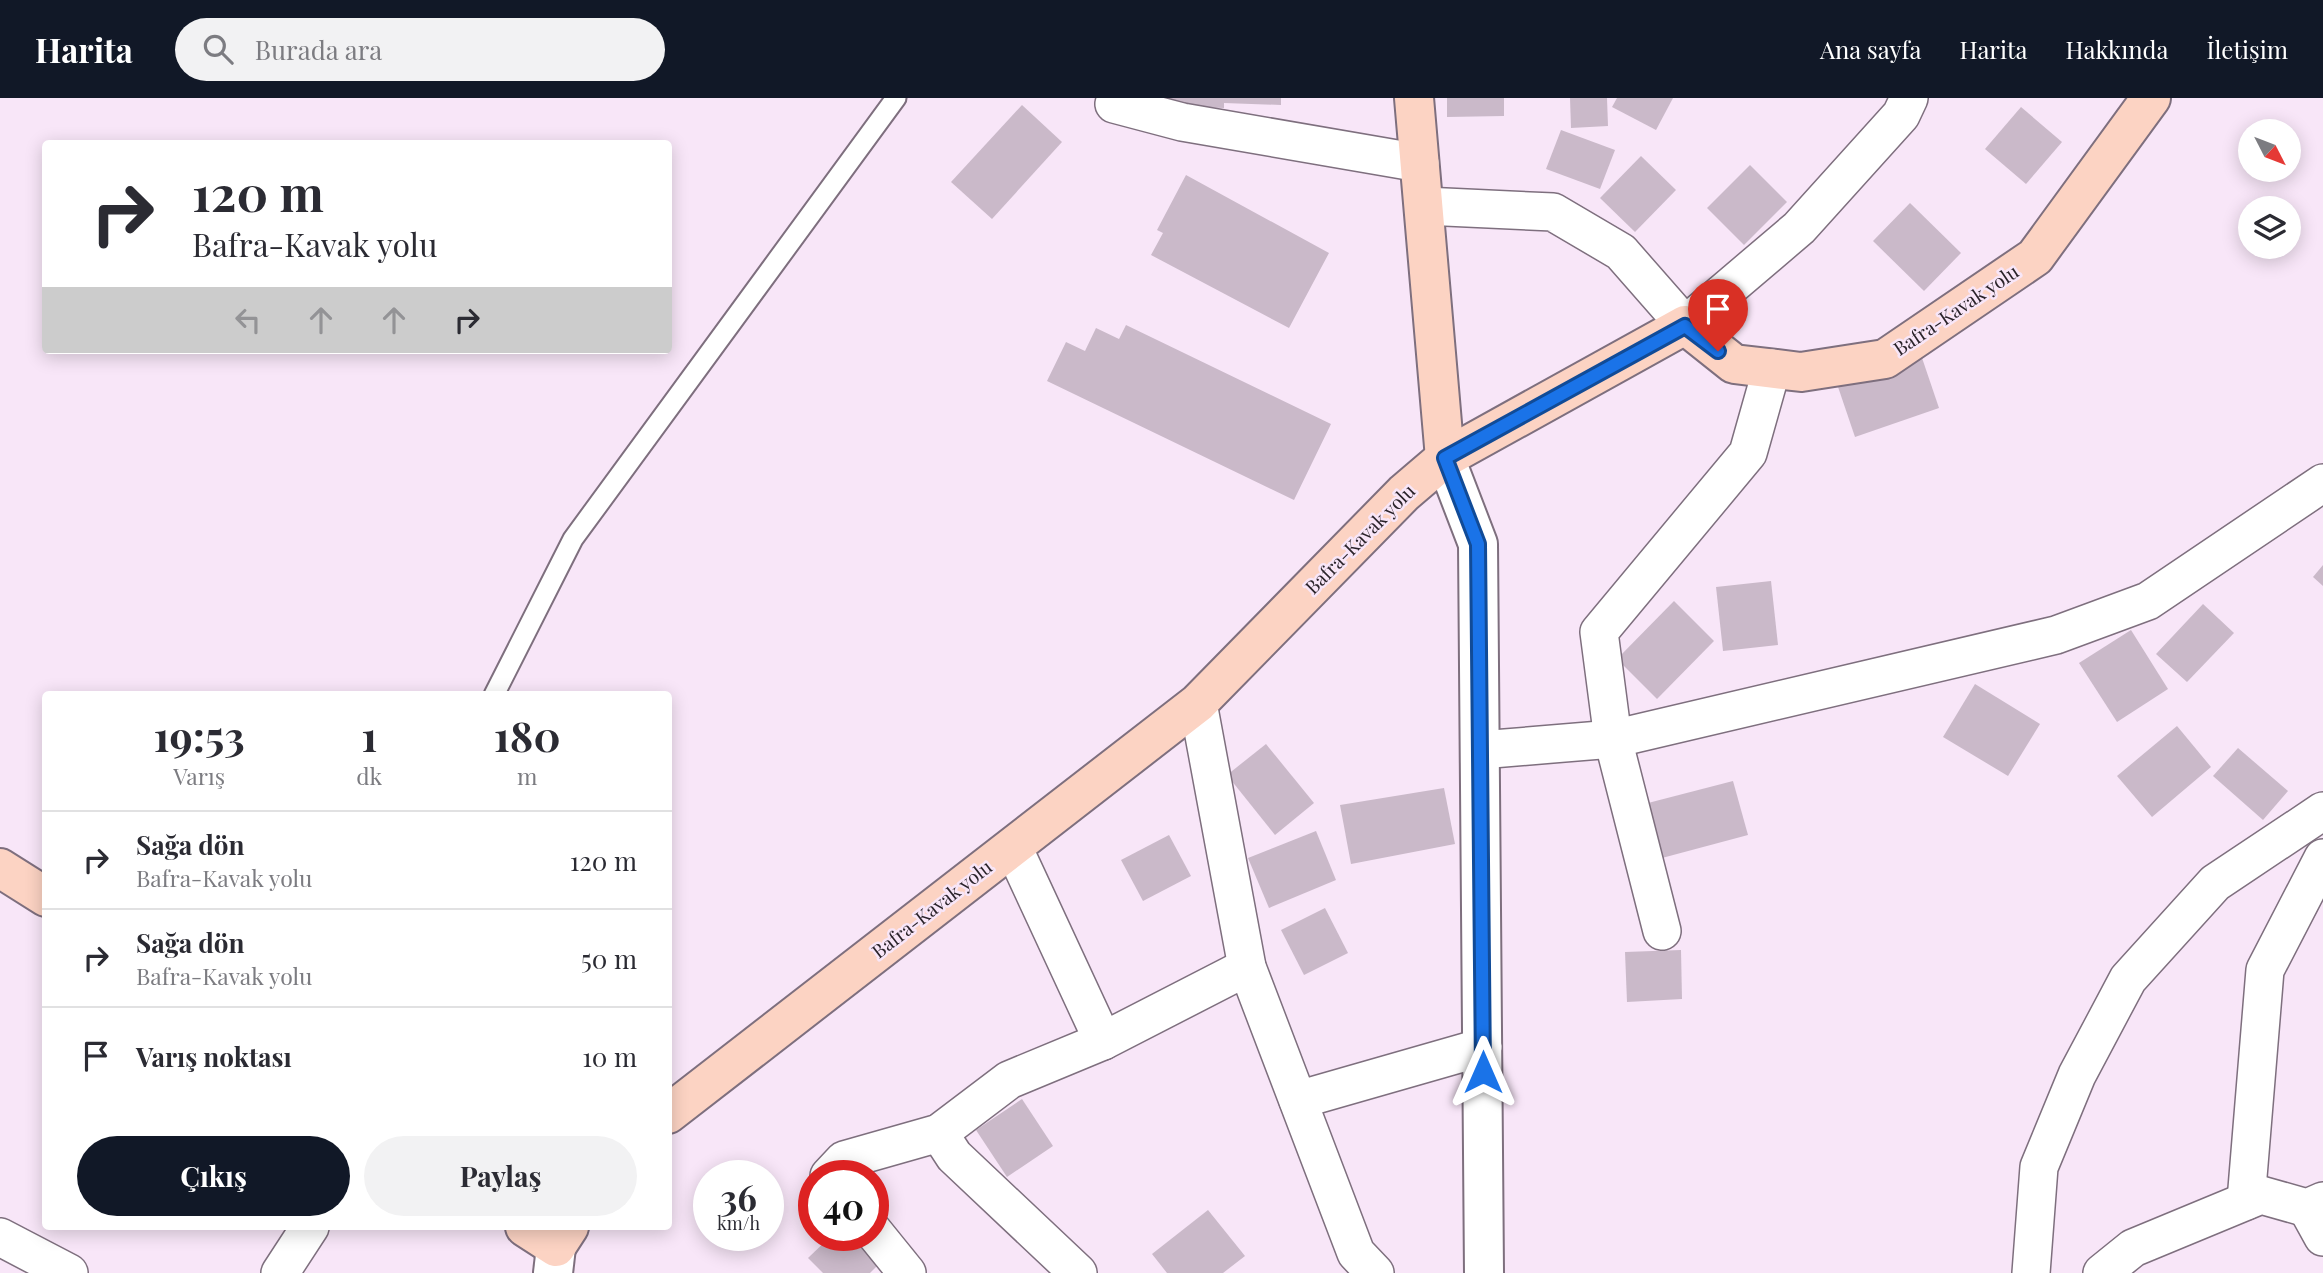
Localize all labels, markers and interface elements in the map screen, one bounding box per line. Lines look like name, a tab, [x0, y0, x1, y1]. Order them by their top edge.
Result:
search box	[175, 18, 665, 81]
text: Harita	[35, 27, 133, 71]
icon: search	[199, 30, 237, 68]
text: Burada ara	[255, 32, 382, 67]
text: Ana sayfa	[1820, 33, 1921, 65]
text: Harita	[1959, 33, 2028, 65]
text: Hakkında	[2066, 33, 2168, 65]
text: İletişim	[2206, 33, 2288, 65]
north arrow	[2238, 119, 2301, 182]
map controls	[2238, 119, 2301, 259]
text: 120 m	[192, 159, 324, 224]
icon: right	[77, 168, 168, 259]
button: layers	[2238, 196, 2301, 259]
text: Bafra-Kavak yolu	[192, 222, 438, 265]
street label: Bafra-Kavak yolu	[1888, 258, 2023, 361]
pin	[1688, 279, 1748, 351]
icon: arrive	[1699, 290, 1737, 328]
icon: left	[229, 301, 267, 339]
icon: ahead	[302, 301, 340, 339]
icon: ahead	[375, 301, 413, 339]
icon: right	[448, 301, 486, 339]
street label: Bafra-Kavak yolu	[1299, 478, 1420, 599]
text: 19:53	[153, 707, 245, 763]
text: 1	[361, 707, 377, 763]
text: 180	[494, 707, 561, 763]
text: Varış	[173, 760, 225, 791]
text: dk	[356, 760, 382, 791]
text: m	[517, 760, 537, 791]
text: Sağa dön	[136, 827, 244, 862]
icon: right	[77, 841, 115, 879]
text: 120 m	[570, 843, 637, 878]
street label: Bafra-Kavak yolu	[866, 853, 997, 963]
text: Bafra-Kavak yolu	[136, 862, 312, 893]
text: Sağa dön	[136, 925, 244, 960]
icon: right	[77, 939, 115, 977]
text: 50 m	[581, 941, 637, 976]
text: Bafra-Kavak yolu	[136, 960, 312, 991]
position arrow	[1446, 1035, 1520, 1109]
icon: arrive	[77, 1037, 115, 1075]
text: Varış noktası	[136, 1039, 292, 1074]
text: 10 m	[582, 1039, 637, 1074]
button: Çıkış	[77, 1136, 350, 1216]
button: Paylaş	[364, 1136, 637, 1216]
speed limit sign: 40	[798, 1160, 889, 1251]
text: 36	[720, 1173, 757, 1220]
text: km/h	[717, 1211, 760, 1235]

